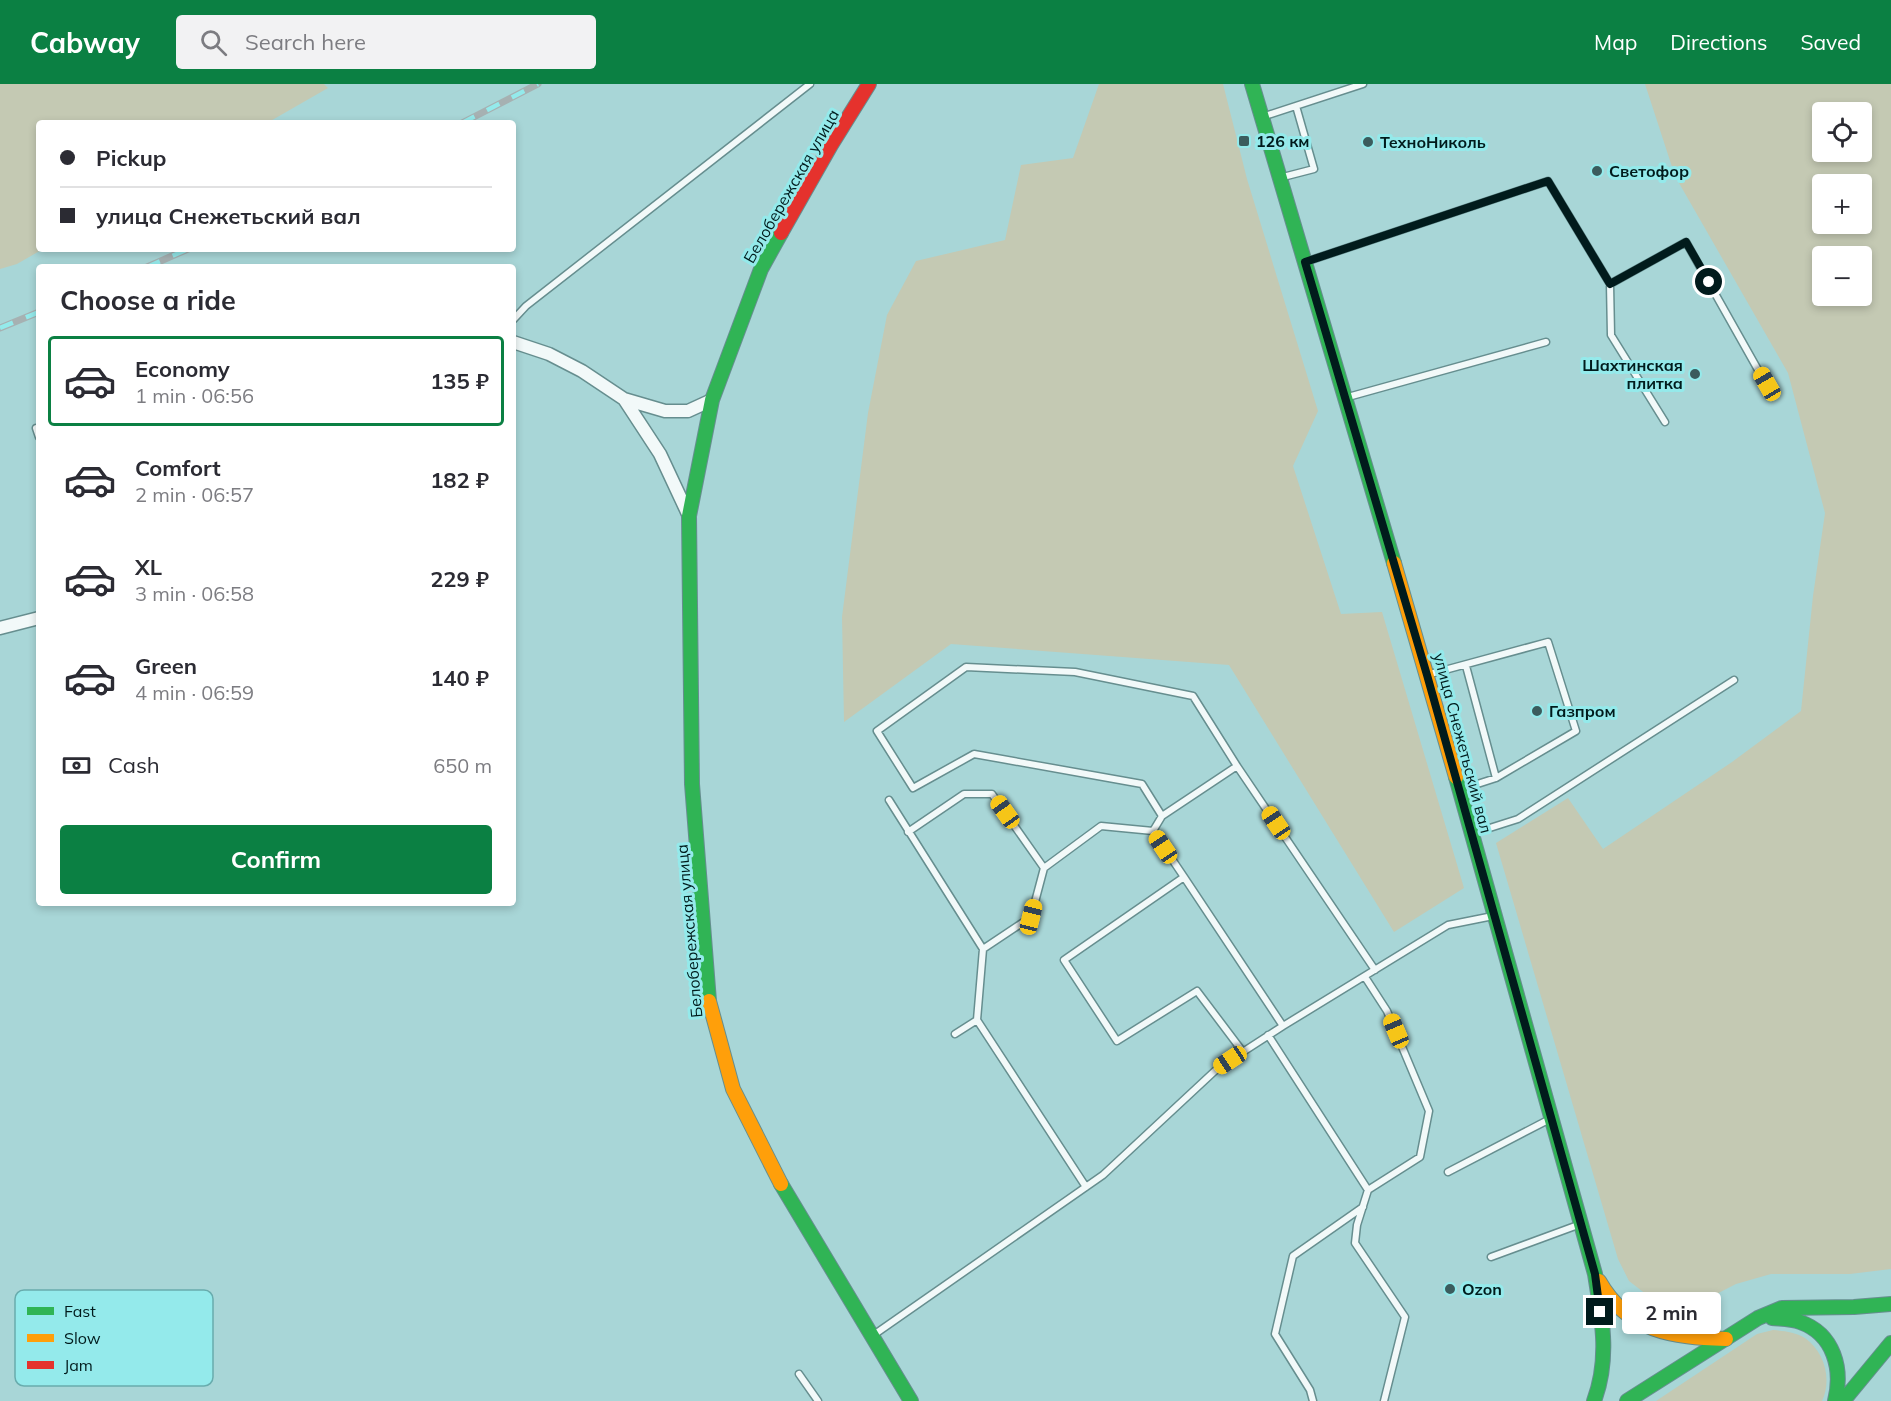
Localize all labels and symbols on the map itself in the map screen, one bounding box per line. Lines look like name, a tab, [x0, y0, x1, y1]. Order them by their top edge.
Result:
street label: Белобережская улица	[739, 106, 843, 266]
place label: 126 км	[1256, 131, 1309, 151]
place label: ТехноНиколь	[1380, 132, 1486, 152]
marker: 126 км	[1237, 134, 1251, 148]
marker: ТехноНиколь	[1361, 135, 1375, 149]
place label: Светофор	[1609, 161, 1689, 181]
marker: Светофор	[1590, 164, 1604, 178]
route start	[1695, 268, 1722, 295]
place label: Шахтинская плитка	[1582, 355, 1683, 393]
car	[1750, 364, 1784, 404]
marker: Шахтинская плитка	[1688, 367, 1702, 381]
street label: улица Снежетьский вал	[1429, 651, 1497, 835]
place label: Газпром	[1549, 701, 1616, 721]
marker: Газпром	[1530, 704, 1544, 718]
car	[987, 792, 1023, 832]
car	[1258, 803, 1294, 843]
car	[1145, 827, 1181, 867]
street label: Белобережская улица	[671, 843, 707, 1019]
car	[1018, 897, 1044, 937]
car	[1381, 1011, 1411, 1051]
car	[1210, 1043, 1250, 1077]
place label: Ozon	[1462, 1279, 1502, 1299]
marker: Ozon	[1443, 1282, 1457, 1296]
legend	[15, 1290, 213, 1386]
callout: 2 min	[1621, 1291, 1720, 1333]
route end	[1586, 1298, 1613, 1325]
text: Fast	[64, 1301, 96, 1321]
text: Slow	[64, 1328, 101, 1348]
text: Jam	[64, 1355, 93, 1375]

